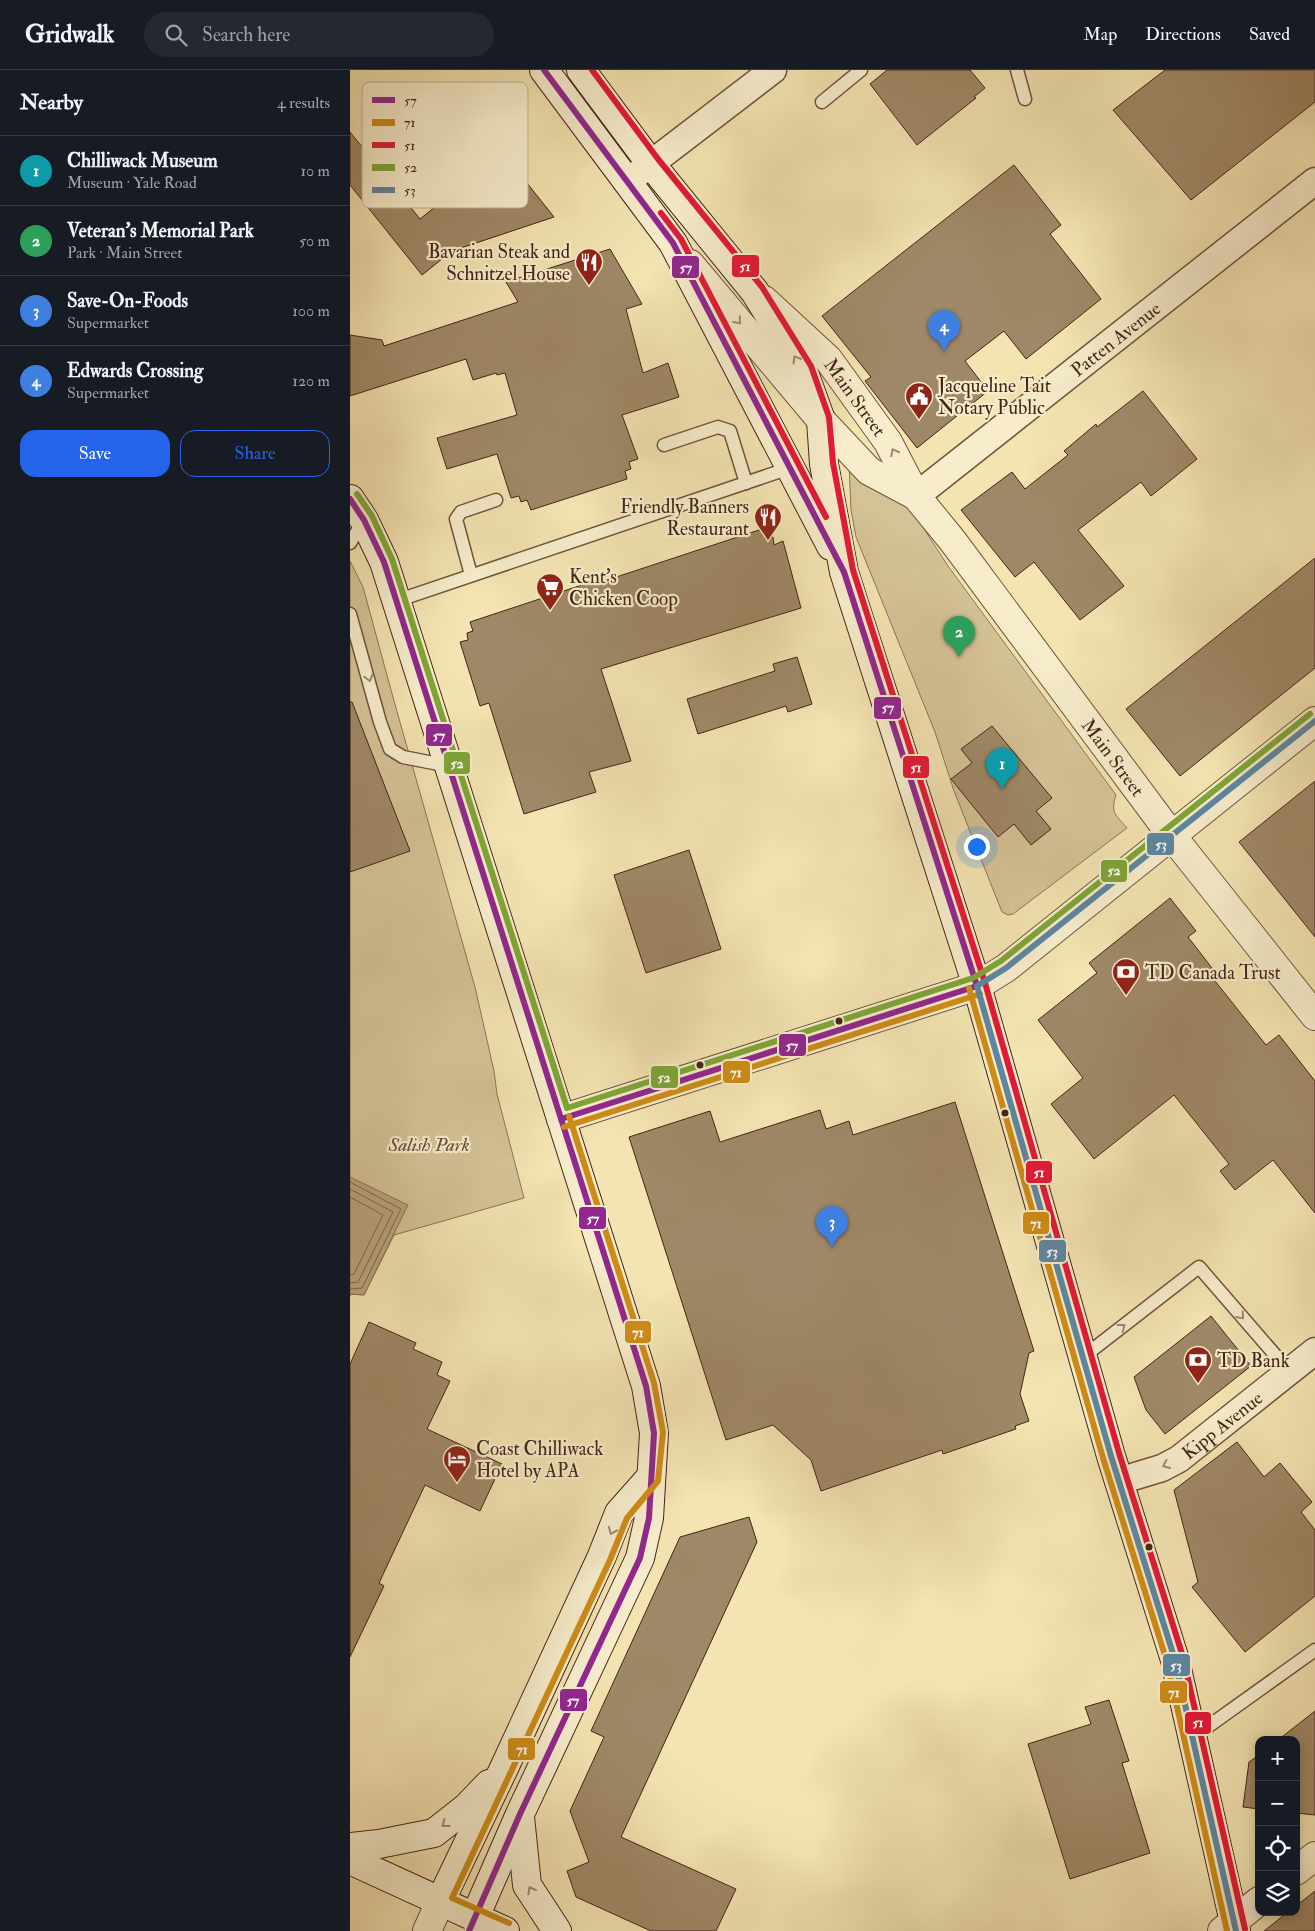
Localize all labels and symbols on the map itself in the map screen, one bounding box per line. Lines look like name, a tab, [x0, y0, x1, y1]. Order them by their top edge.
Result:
legend	[362, 82, 528, 208]
text: 57	[404, 92, 417, 109]
text: 71	[404, 114, 415, 131]
text: 51	[404, 137, 415, 154]
text: 52	[404, 159, 417, 176]
text: 53	[404, 182, 416, 199]
place label: Bavarian Steak and Schnitzel House	[428, 240, 571, 286]
restaurant icon: Bavarian Steak and Schnitzel House	[574, 247, 604, 286]
line badge: 51	[731, 254, 760, 278]
line badge: 57	[671, 255, 700, 279]
text: 51	[739, 258, 751, 275]
text: 57	[680, 259, 693, 276]
street label: Patten Avenue	[1066, 297, 1166, 382]
pin: 4	[928, 310, 960, 351]
one-way arrow	[732, 315, 740, 324]
street label: Main Street	[818, 354, 891, 441]
one-way arrow	[793, 355, 803, 364]
place label: Jacqueline Tait Notary Public	[937, 374, 1051, 420]
public building icon: Jacqueline Tait Notary Public	[904, 381, 934, 420]
one-way arrow	[890, 449, 900, 458]
place label: Friendly Banners Restaurant	[620, 495, 749, 541]
restaurant icon: Friendly Banners Restaurant	[753, 502, 783, 541]
place label: Kent's Chicken Coop	[569, 565, 678, 612]
supermarket icon: Kent's Chicken Coop	[535, 572, 565, 611]
pin: 2	[943, 616, 975, 657]
one-way arrow	[363, 673, 374, 682]
line badge: 57	[873, 696, 902, 720]
text: 57	[882, 699, 895, 716]
street label: Main Street	[1076, 714, 1149, 802]
line badge: 57	[425, 723, 453, 747]
text: 57	[433, 727, 446, 744]
pin: 1	[986, 748, 1018, 789]
line badge: 52	[443, 751, 471, 775]
text: 52	[450, 755, 464, 772]
line badge: 51	[902, 755, 930, 779]
text: 51	[910, 759, 922, 776]
line badge: 53	[1146, 832, 1175, 856]
your location	[964, 834, 990, 860]
text: 53	[1155, 836, 1167, 853]
line badge: 52	[1100, 859, 1128, 883]
text: 52	[1107, 862, 1121, 879]
bank icon: TD Canada Trust	[1111, 957, 1141, 996]
place label: TD Canada Trust	[1145, 961, 1281, 985]
unlabelled marker	[834, 1016, 844, 1026]
line badge: 57	[778, 1033, 807, 1057]
text: 57	[786, 1037, 799, 1054]
unlabelled marker	[695, 1060, 705, 1070]
line badge: 71	[722, 1060, 751, 1084]
text: 71	[730, 1064, 742, 1081]
line badge: 52	[650, 1065, 679, 1089]
text: 52	[657, 1069, 671, 1086]
unlabelled marker	[1000, 1108, 1010, 1118]
park label: Salish Park	[387, 1133, 470, 1157]
line badge: 51	[1025, 1160, 1053, 1184]
text: 51	[1033, 1164, 1045, 1181]
line badge: 57	[578, 1206, 607, 1230]
pin: 3	[816, 1206, 848, 1247]
text: 57	[587, 1210, 600, 1227]
line badge: 71	[1022, 1211, 1050, 1235]
text: 71	[1030, 1215, 1042, 1232]
line badge: 53	[1038, 1239, 1067, 1263]
text: 53	[1046, 1243, 1058, 1260]
one-way arrow	[1236, 1311, 1245, 1320]
line badge: 71	[624, 1320, 652, 1344]
text: 71	[632, 1324, 644, 1341]
one-way arrow	[1116, 1324, 1125, 1332]
bank icon: TD Bank	[1183, 1345, 1213, 1384]
place label: TD Bank	[1217, 1349, 1290, 1373]
street label: Kipp Avenue	[1177, 1386, 1268, 1465]
place label: Coast Chilliwack Hotel by APA	[476, 1437, 603, 1483]
hotel icon: Coast Chilliwack Hotel by APA	[442, 1444, 472, 1483]
one-way arrow	[1162, 1459, 1171, 1469]
one-way arrow	[607, 1526, 617, 1534]
unlabelled marker	[1144, 1542, 1154, 1552]
line badge: 53	[1162, 1653, 1191, 1677]
text: 53	[1170, 1657, 1182, 1674]
line badge: 71	[1159, 1680, 1188, 1704]
text: 71	[1168, 1684, 1180, 1701]
line badge: 57	[559, 1688, 588, 1712]
text: 57	[567, 1692, 580, 1709]
line badge: 51	[1184, 1711, 1212, 1735]
text: 51	[1192, 1714, 1204, 1731]
line badge: 71	[507, 1737, 536, 1761]
text: 71	[516, 1741, 528, 1758]
one-way arrow	[441, 1818, 451, 1827]
one-way arrow	[527, 1886, 537, 1895]

